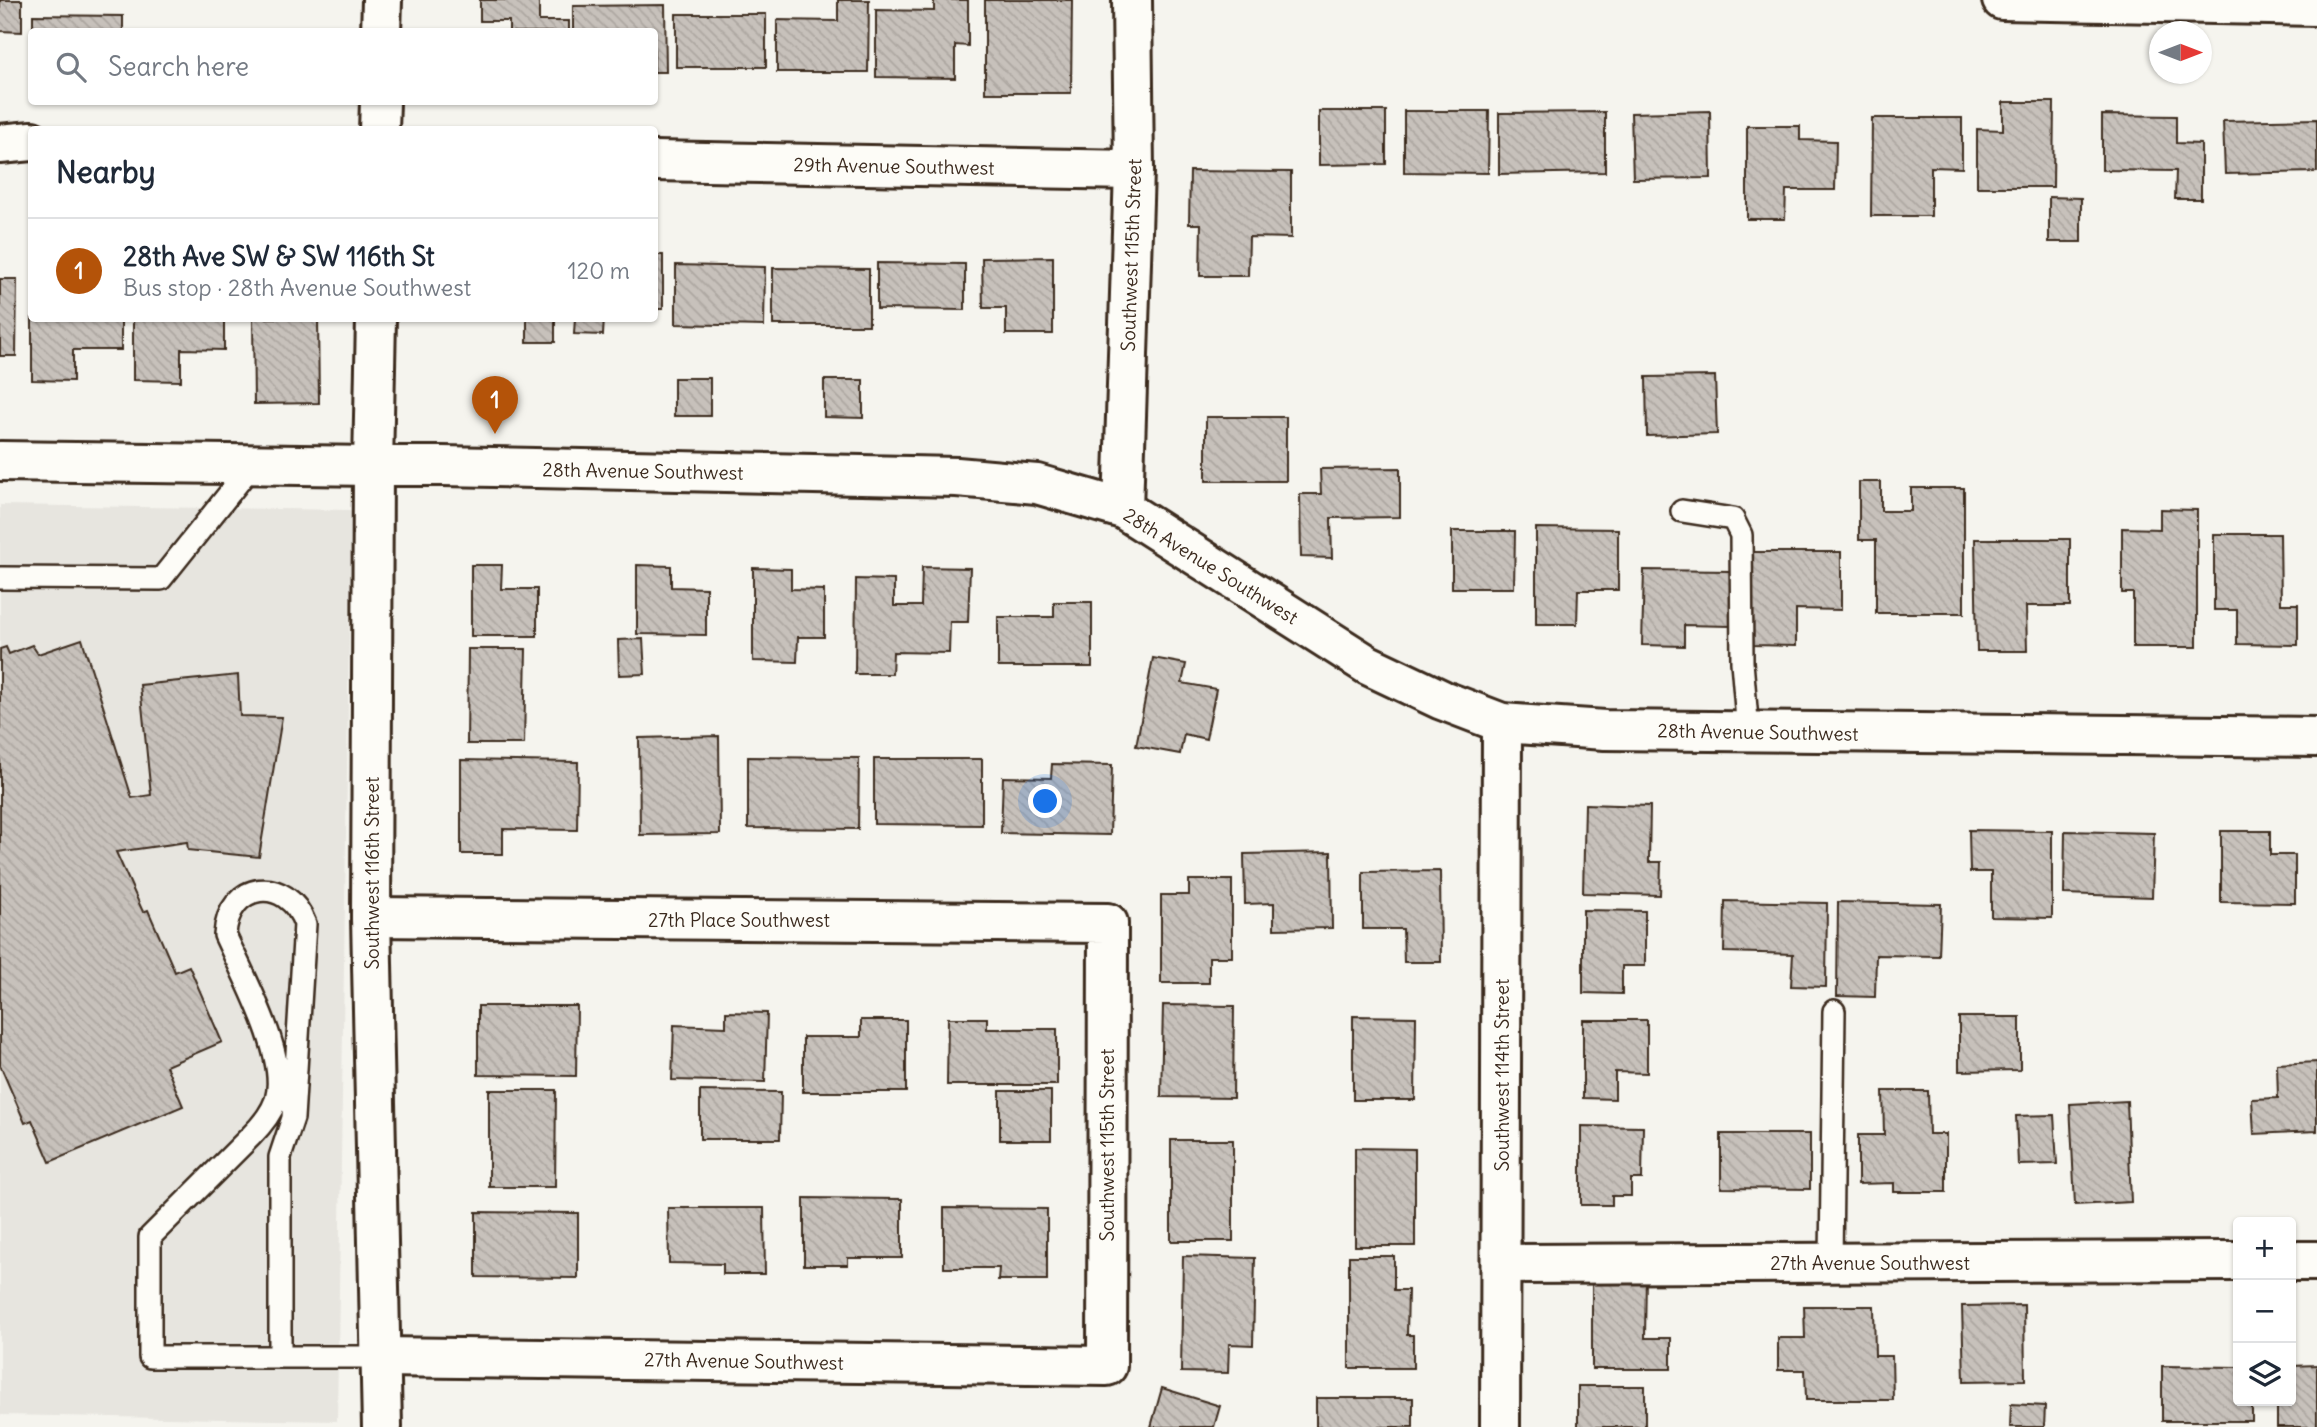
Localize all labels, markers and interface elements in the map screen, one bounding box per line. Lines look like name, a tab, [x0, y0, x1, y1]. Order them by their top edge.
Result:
north arrow	[2149, 21, 2212, 84]
search box	[28, 28, 658, 105]
icon: search	[52, 48, 90, 86]
text: Search here	[108, 50, 249, 83]
street label: 29th Avenue Southwest	[793, 152, 995, 180]
text: Nearby	[56, 153, 156, 191]
street label: Southwest 115th Street	[1116, 158, 1146, 352]
text: 28th Ave SW & SW 116th St	[123, 240, 435, 273]
text: 1	[74, 256, 84, 285]
text: 120 m	[567, 256, 630, 285]
text: Bus stop · 28th Avenue Southwest	[123, 273, 471, 302]
pin: 1	[472, 376, 518, 434]
street label: 28th Avenue Southwest	[542, 457, 744, 485]
street label: 28th Avenue Southwest	[1119, 503, 1303, 629]
street label: 28th Avenue Southwest	[1657, 718, 1859, 746]
street label: Southwest 116th Street	[360, 777, 384, 969]
your location	[1028, 784, 1062, 818]
street label: 27th Place Southwest	[648, 908, 830, 932]
street label: Southwest 114th Street	[1490, 979, 1514, 1171]
street label: Southwest 115th Street	[1095, 1049, 1119, 1241]
map controls	[2233, 1217, 2296, 1406]
button: +	[2233, 1217, 2296, 1280]
street label: 27th Avenue Southwest	[1770, 1251, 1970, 1275]
button: −	[2233, 1280, 2296, 1343]
button: layers	[2233, 1343, 2296, 1406]
street label: 27th Avenue Southwest	[644, 1347, 844, 1375]

